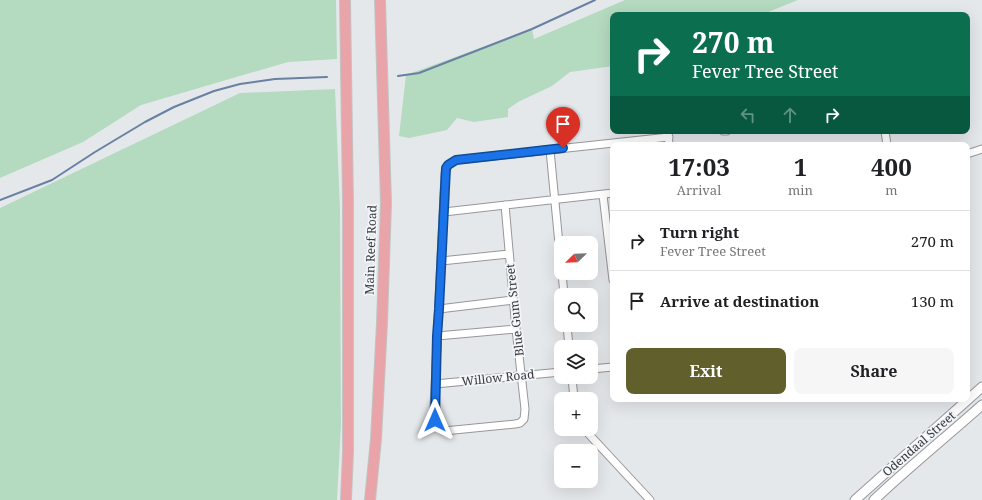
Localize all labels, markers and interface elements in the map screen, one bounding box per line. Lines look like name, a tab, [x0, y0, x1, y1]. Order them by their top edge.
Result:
text: 270 m	[692, 23, 774, 61]
icon: right	[626, 28, 678, 80]
text: Fever Tree Street	[692, 59, 838, 83]
icon: left	[737, 104, 759, 126]
icon: ahead	[779, 104, 801, 126]
icon: right	[821, 104, 843, 126]
pin	[546, 107, 580, 148]
icon: arrive	[552, 113, 574, 135]
text: 17:03	[668, 150, 730, 183]
text: 1	[794, 150, 807, 183]
text: 400	[871, 150, 912, 183]
text: Arrival	[677, 181, 721, 199]
text: min	[788, 181, 813, 199]
text: m	[885, 181, 898, 199]
street label: Main Reef Road	[360, 204, 381, 295]
text: Turn right	[660, 222, 739, 242]
icon: right	[626, 230, 648, 252]
text: 270 m	[911, 231, 954, 251]
north arrow	[554, 236, 598, 280]
map controls	[554, 236, 598, 488]
text: Fever Tree Street	[660, 242, 766, 260]
street label: Blue Gum Street	[501, 263, 528, 357]
button: search	[554, 288, 598, 332]
icon: arrive	[626, 290, 648, 312]
text: Arrive at destination	[660, 291, 819, 311]
text: 130 m	[911, 291, 954, 311]
button: layers	[554, 340, 598, 384]
button: Exit	[626, 348, 786, 394]
button: Share	[794, 348, 954, 394]
street label: Willow Road	[461, 365, 536, 390]
button: +	[554, 392, 598, 436]
position arrow	[414, 399, 456, 441]
street label: Odendaal Street	[879, 407, 959, 480]
button: −	[554, 444, 598, 488]

